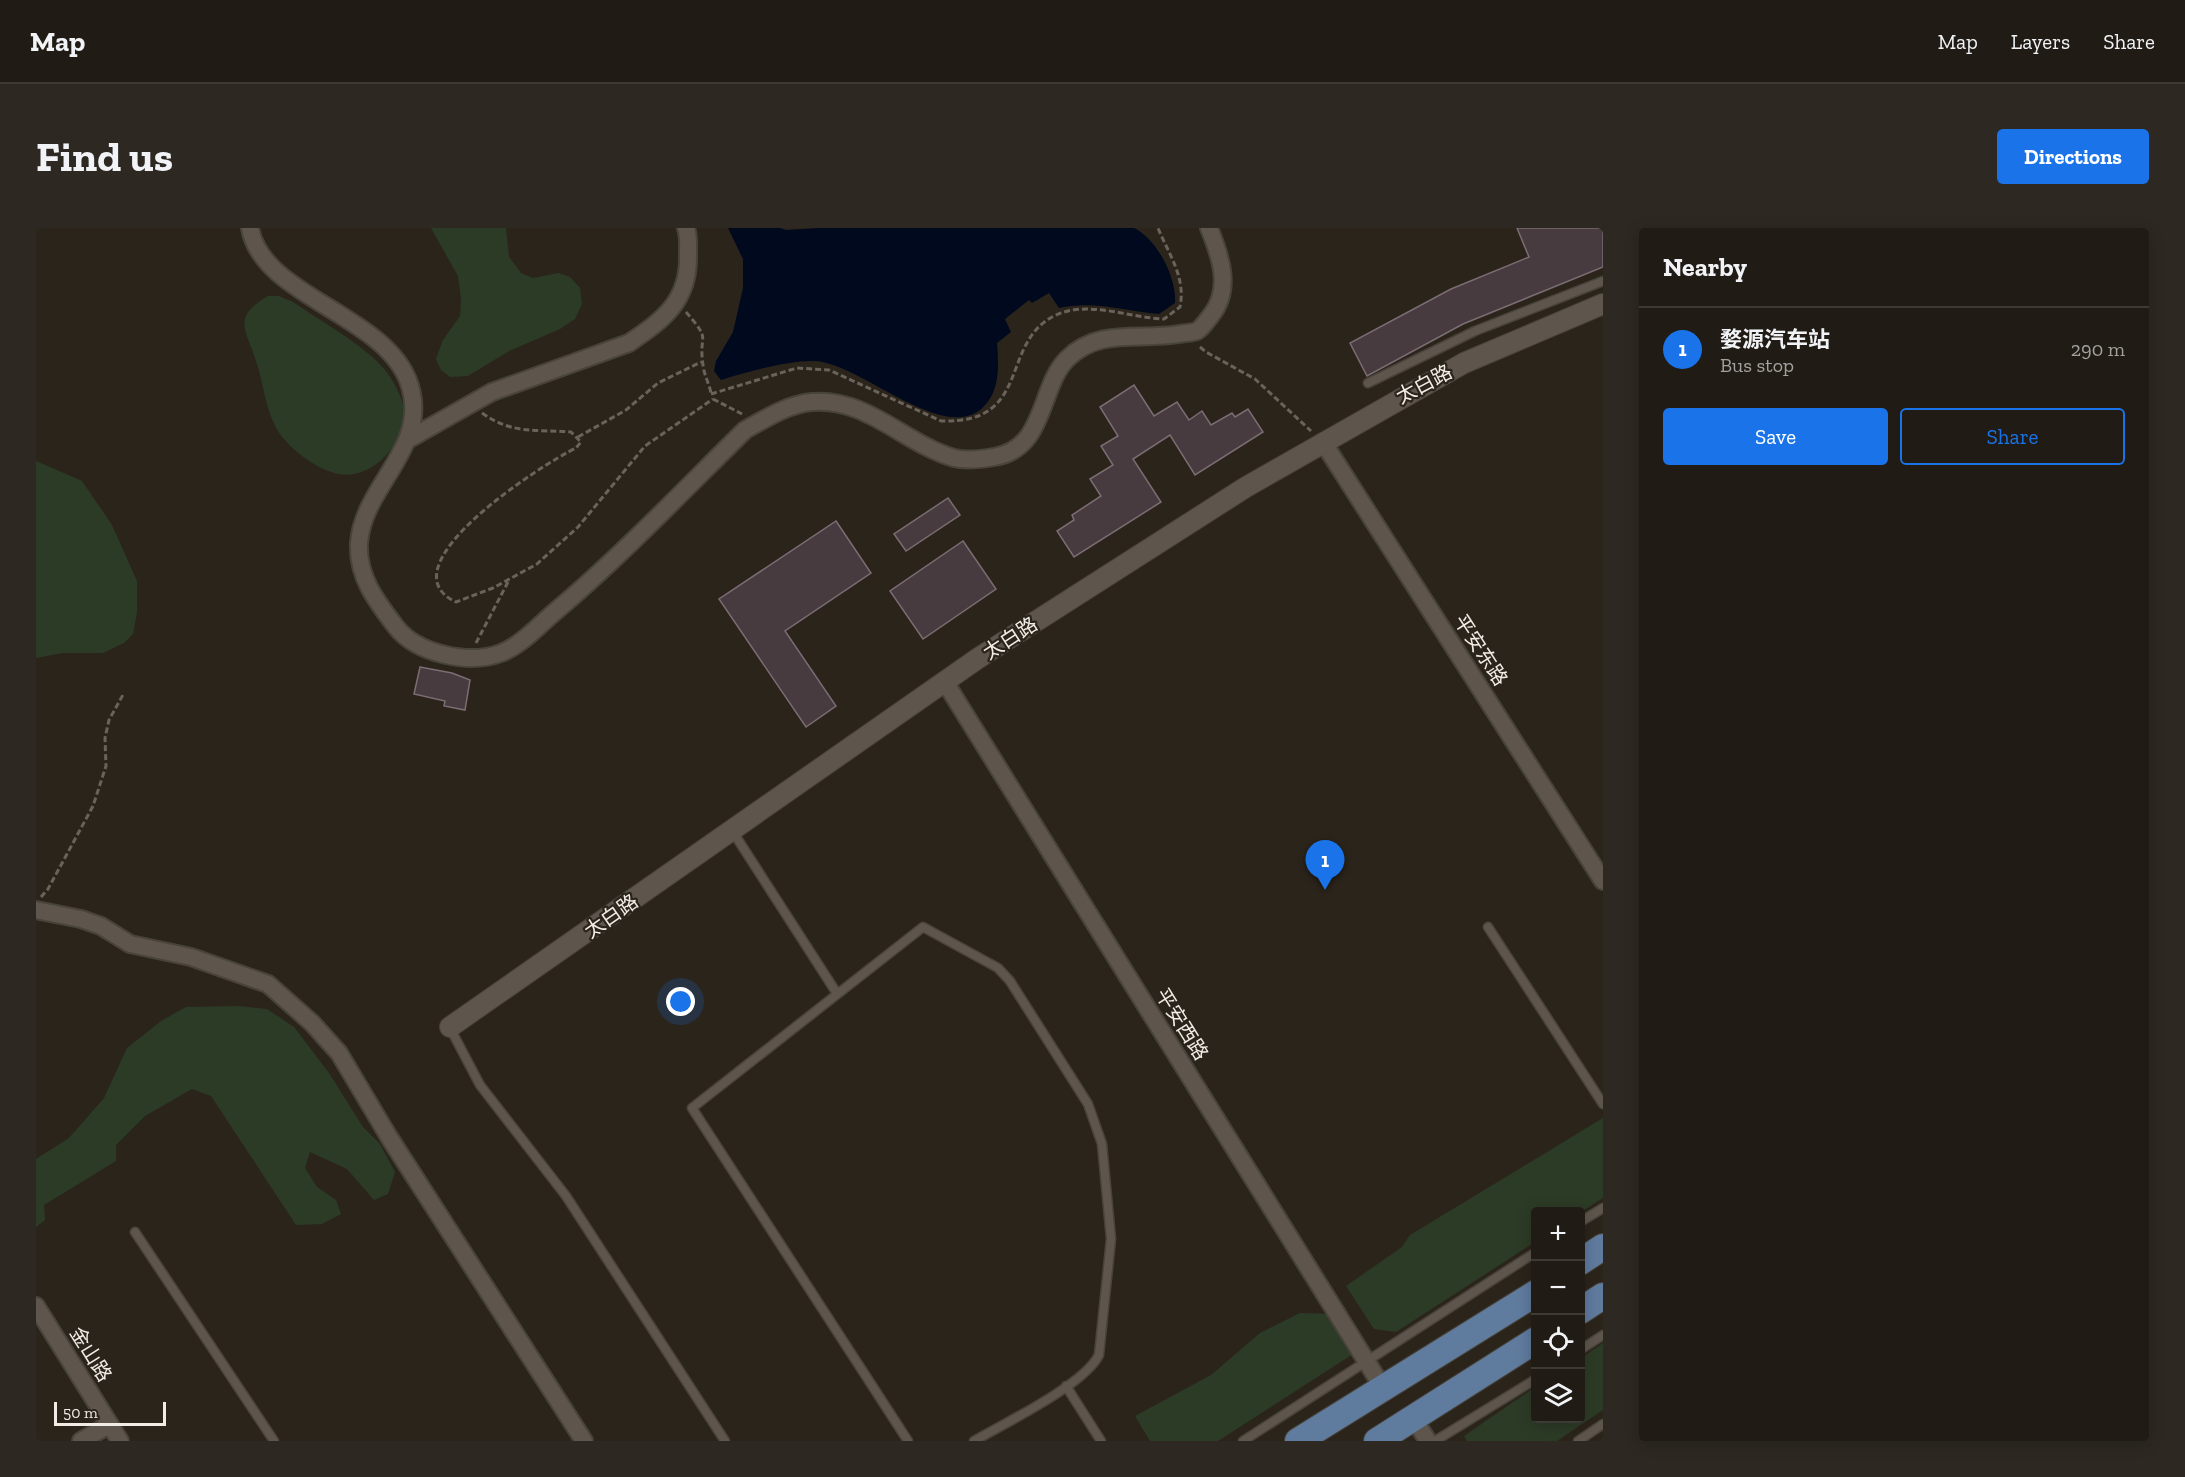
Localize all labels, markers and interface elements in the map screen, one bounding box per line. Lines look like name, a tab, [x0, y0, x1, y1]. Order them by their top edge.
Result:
text: Map	[30, 25, 85, 58]
text: Map	[1938, 29, 1978, 54]
text: Layers	[2011, 29, 2070, 54]
text: Share	[2103, 29, 2155, 54]
button: Directions	[1997, 129, 2149, 184]
text: Find us	[36, 131, 173, 182]
text: Nearby	[1663, 251, 1747, 283]
text: 婺源汽车站	[1720, 326, 1830, 353]
text: 1	[1678, 337, 1687, 361]
text: 290 m	[2071, 337, 2125, 361]
text: Bus stop	[1720, 353, 1794, 377]
street label: 太白路	[1392, 359, 1456, 409]
button: Save	[1663, 408, 1888, 465]
button: Share	[1900, 408, 2125, 465]
street label: 平安东路	[1449, 610, 1513, 690]
street label: 太白路	[978, 612, 1042, 664]
pin: 1	[1306, 840, 1344, 890]
street label: 太白路	[580, 889, 642, 943]
street label: 平安西路	[1151, 984, 1213, 1064]
your location	[666, 987, 695, 1016]
map controls	[1531, 1207, 1585, 1423]
button: +	[1531, 1207, 1585, 1261]
button: −	[1531, 1261, 1585, 1315]
button: locate	[1531, 1315, 1585, 1369]
street label: 金山路	[65, 1322, 117, 1386]
button: layers	[1531, 1369, 1585, 1423]
scale bar	[54, 1399, 166, 1426]
text: 50 m	[63, 1403, 98, 1422]

